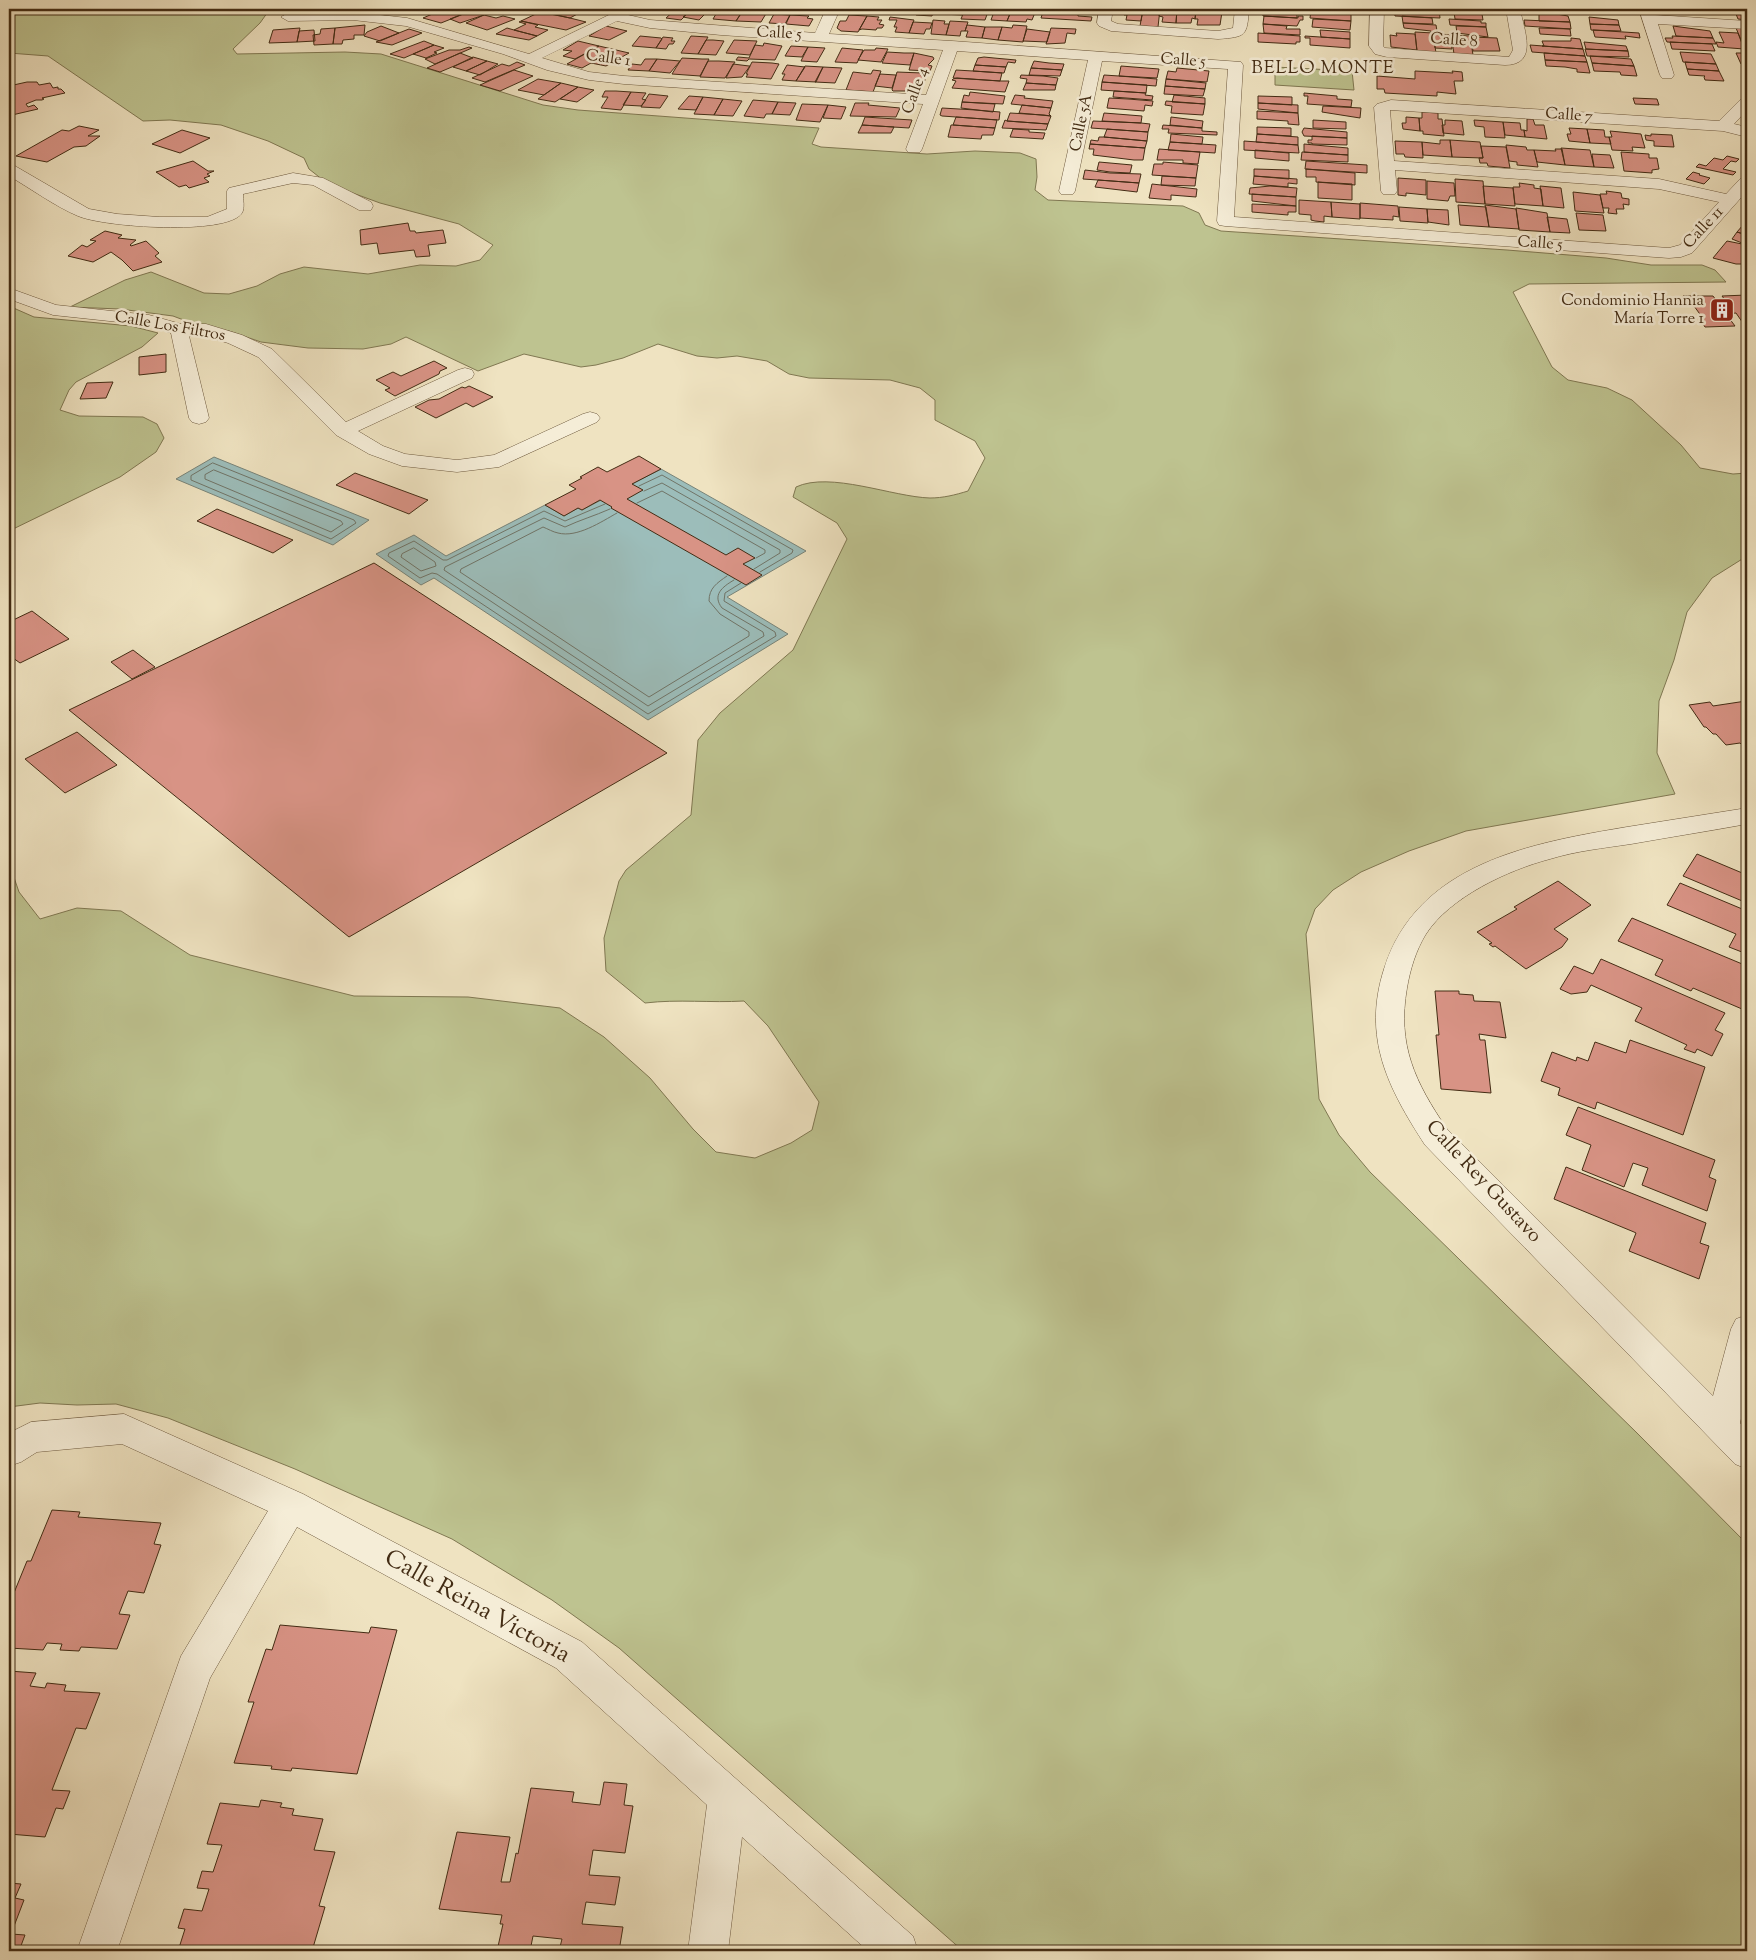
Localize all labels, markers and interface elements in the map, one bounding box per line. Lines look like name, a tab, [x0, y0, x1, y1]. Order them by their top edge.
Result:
street label: Calle 5	[756, 21, 803, 47]
street label: Calle 8	[1429, 28, 1479, 54]
street label: Calle 1	[584, 44, 632, 74]
street label: Calle 5	[1160, 48, 1207, 74]
district label: BELLO MONTE	[1251, 56, 1395, 82]
street label: Calle 4	[897, 65, 935, 117]
street label: Calle 5A	[1065, 92, 1099, 154]
street label: Calle 7	[1544, 103, 1594, 129]
street label: Calle 11	[1678, 201, 1730, 254]
street label: Calle 5	[1517, 231, 1564, 257]
place label: Condominio Hannia María Torre 1	[1561, 290, 1705, 331]
building icon: Condominio Hannia María Torre 1	[1709, 297, 1735, 323]
street label: Calle Los Filtros	[113, 306, 227, 348]
street label: Calle Rey Gustavo	[1418, 1114, 1548, 1250]
street label: Calle Reina Victoria	[378, 1542, 576, 1672]

